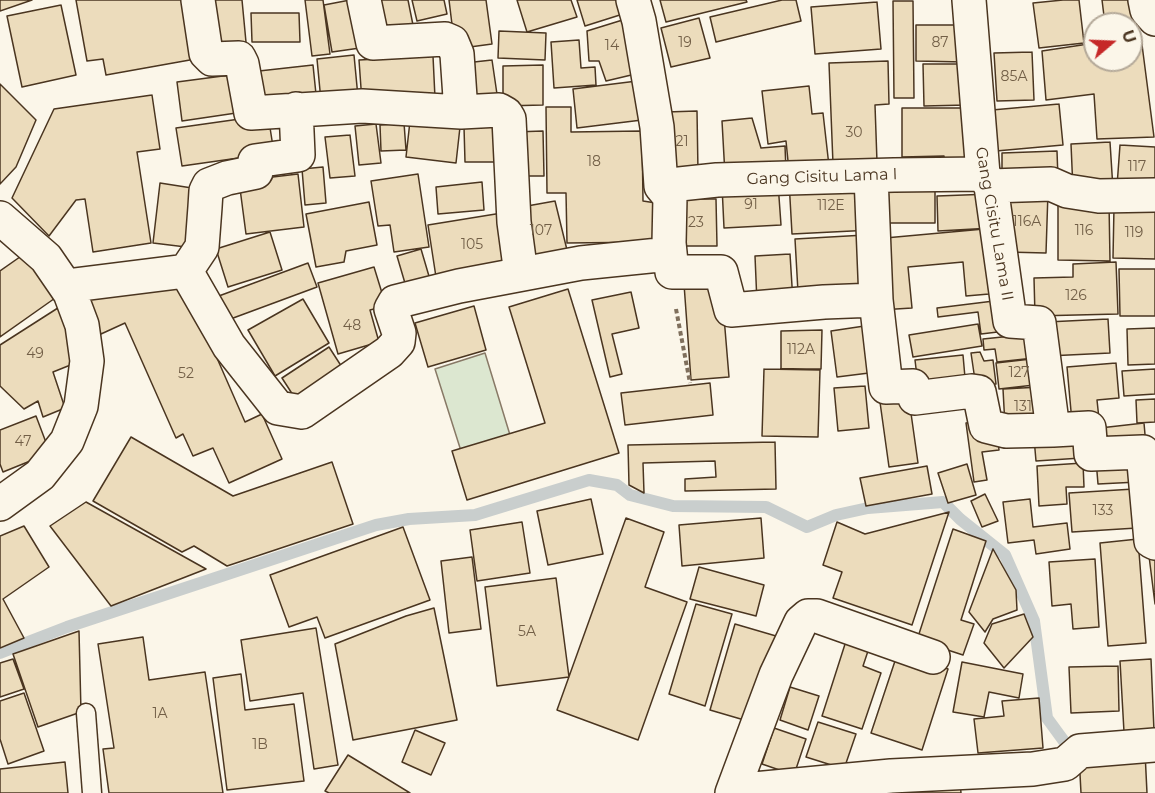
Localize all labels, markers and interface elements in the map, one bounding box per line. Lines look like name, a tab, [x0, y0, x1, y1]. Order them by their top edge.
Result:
north arrow	[1083, 12, 1143, 72]
text: U	[1118, 28, 1140, 46]
house number: 19	[678, 35, 692, 51]
house number: 87	[931, 35, 949, 51]
house number: 14	[605, 38, 619, 54]
house number: 85A	[1001, 69, 1027, 85]
house number: 30	[845, 125, 863, 141]
house number: 21	[675, 134, 689, 150]
street label: Gang Cisitu Lama II	[971, 146, 1017, 302]
house number: 18	[587, 154, 601, 170]
house number: 117	[1128, 159, 1146, 175]
street label: Gang Cisitu Lama I	[746, 165, 898, 189]
house number: 91	[744, 197, 758, 213]
house number: 112E	[817, 198, 845, 214]
house number: 116A	[1013, 214, 1041, 230]
house number: 23	[688, 215, 704, 231]
house number: 107	[530, 223, 552, 239]
house number: 116	[1075, 223, 1093, 239]
house number: 119	[1125, 225, 1143, 241]
house number: 105	[461, 237, 483, 253]
house number: 126	[1065, 288, 1087, 304]
house number: 48	[343, 318, 361, 334]
house number: 112A	[787, 342, 815, 358]
house number: 49	[26, 346, 44, 362]
house number: 127	[1008, 365, 1030, 381]
house number: 52	[178, 366, 194, 382]
house number: 131	[1014, 399, 1032, 415]
house number: 47	[15, 434, 31, 450]
house number: 133	[1093, 503, 1113, 519]
house number: 5A	[518, 624, 536, 640]
house number: 1A	[152, 706, 168, 722]
house number: 1B	[252, 737, 268, 753]

